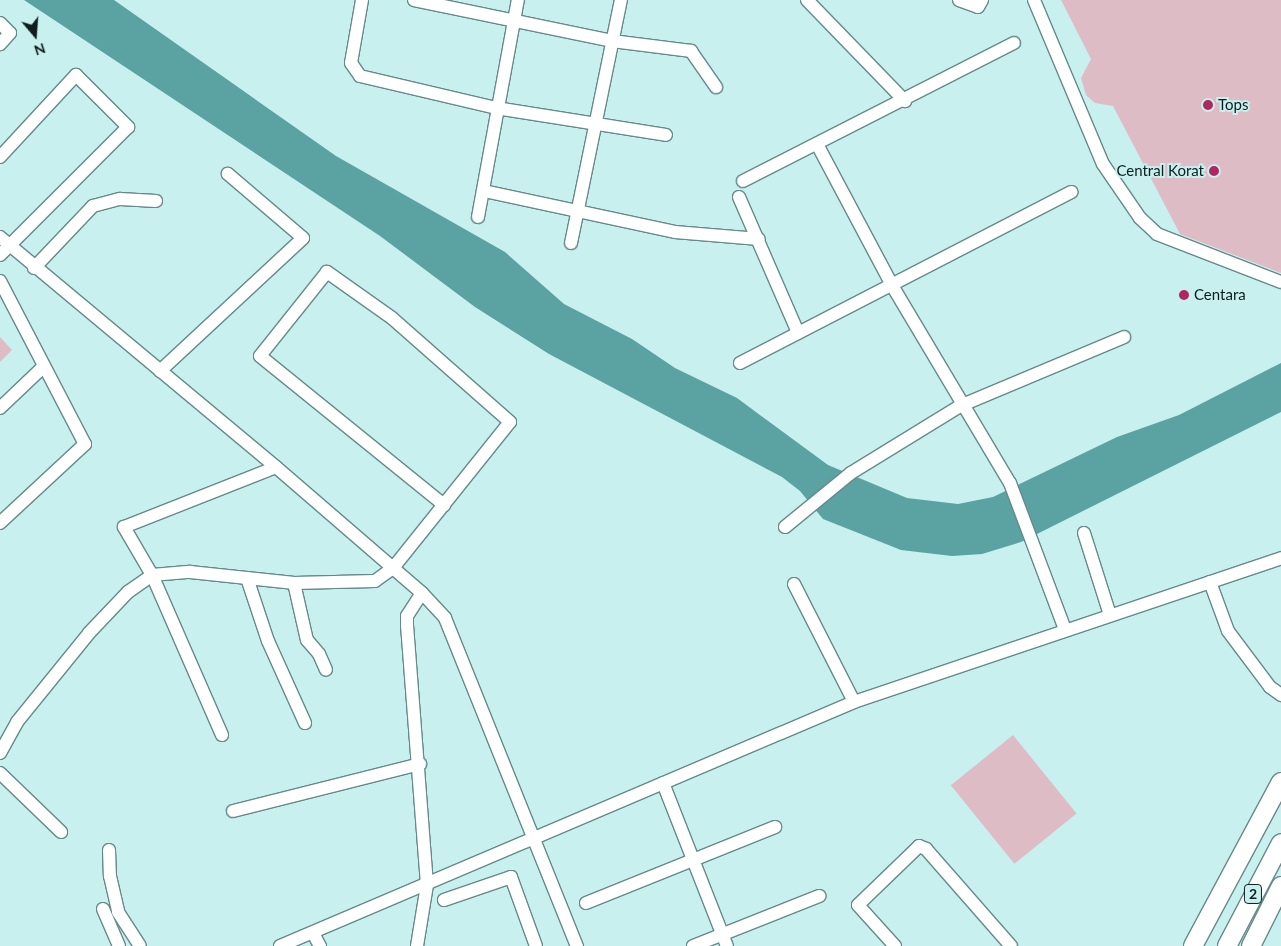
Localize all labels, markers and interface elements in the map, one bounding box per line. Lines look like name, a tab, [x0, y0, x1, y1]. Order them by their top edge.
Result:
north arrow	[10, 10, 60, 60]
text: N	[32, 40, 48, 59]
place label: Tops	[1218, 96, 1248, 114]
marker: Tops	[1202, 99, 1214, 111]
place label: Central Korat	[1116, 162, 1204, 180]
marker: Central Korat	[1208, 165, 1220, 177]
place label: Centara	[1194, 286, 1246, 304]
marker: Centara	[1178, 289, 1190, 301]
road number: 2	[1243, 882, 1263, 906]

